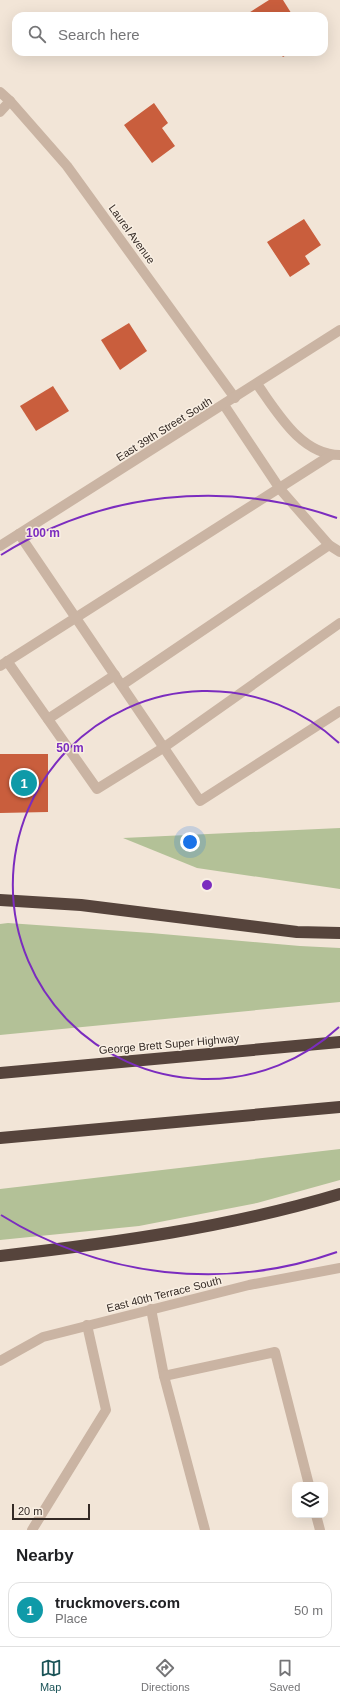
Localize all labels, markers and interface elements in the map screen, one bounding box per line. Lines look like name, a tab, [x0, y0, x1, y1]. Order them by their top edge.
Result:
search box	[12, 12, 328, 56]
icon: search	[26, 23, 48, 45]
text: Search here	[58, 26, 140, 43]
street label: Laurel Avenue	[107, 202, 157, 266]
street label: East 39th Street South	[114, 395, 214, 463]
text: 100 m	[26, 526, 60, 540]
text: 50 m	[56, 741, 84, 755]
pin: 1	[11, 768, 37, 798]
your location	[180, 832, 200, 852]
centre of rings	[200, 878, 214, 892]
street label: George Brett Super Highway	[98, 1032, 240, 1056]
street label: East 40th Terrace South	[105, 1274, 223, 1314]
map controls	[292, 1482, 328, 1518]
button: layers	[292, 1482, 328, 1518]
scale bar	[12, 1502, 90, 1521]
text: 20 m	[18, 1505, 42, 1517]
text: Nearby	[16, 1546, 74, 1565]
text: truckmovers.com	[55, 1594, 180, 1611]
text: 1	[26, 1603, 34, 1618]
text: 50 m	[294, 1603, 323, 1618]
text: Place	[55, 1611, 88, 1626]
tab: Map	[40, 1657, 62, 1693]
tab: Directions	[141, 1657, 190, 1693]
tab: Saved	[269, 1657, 300, 1693]

